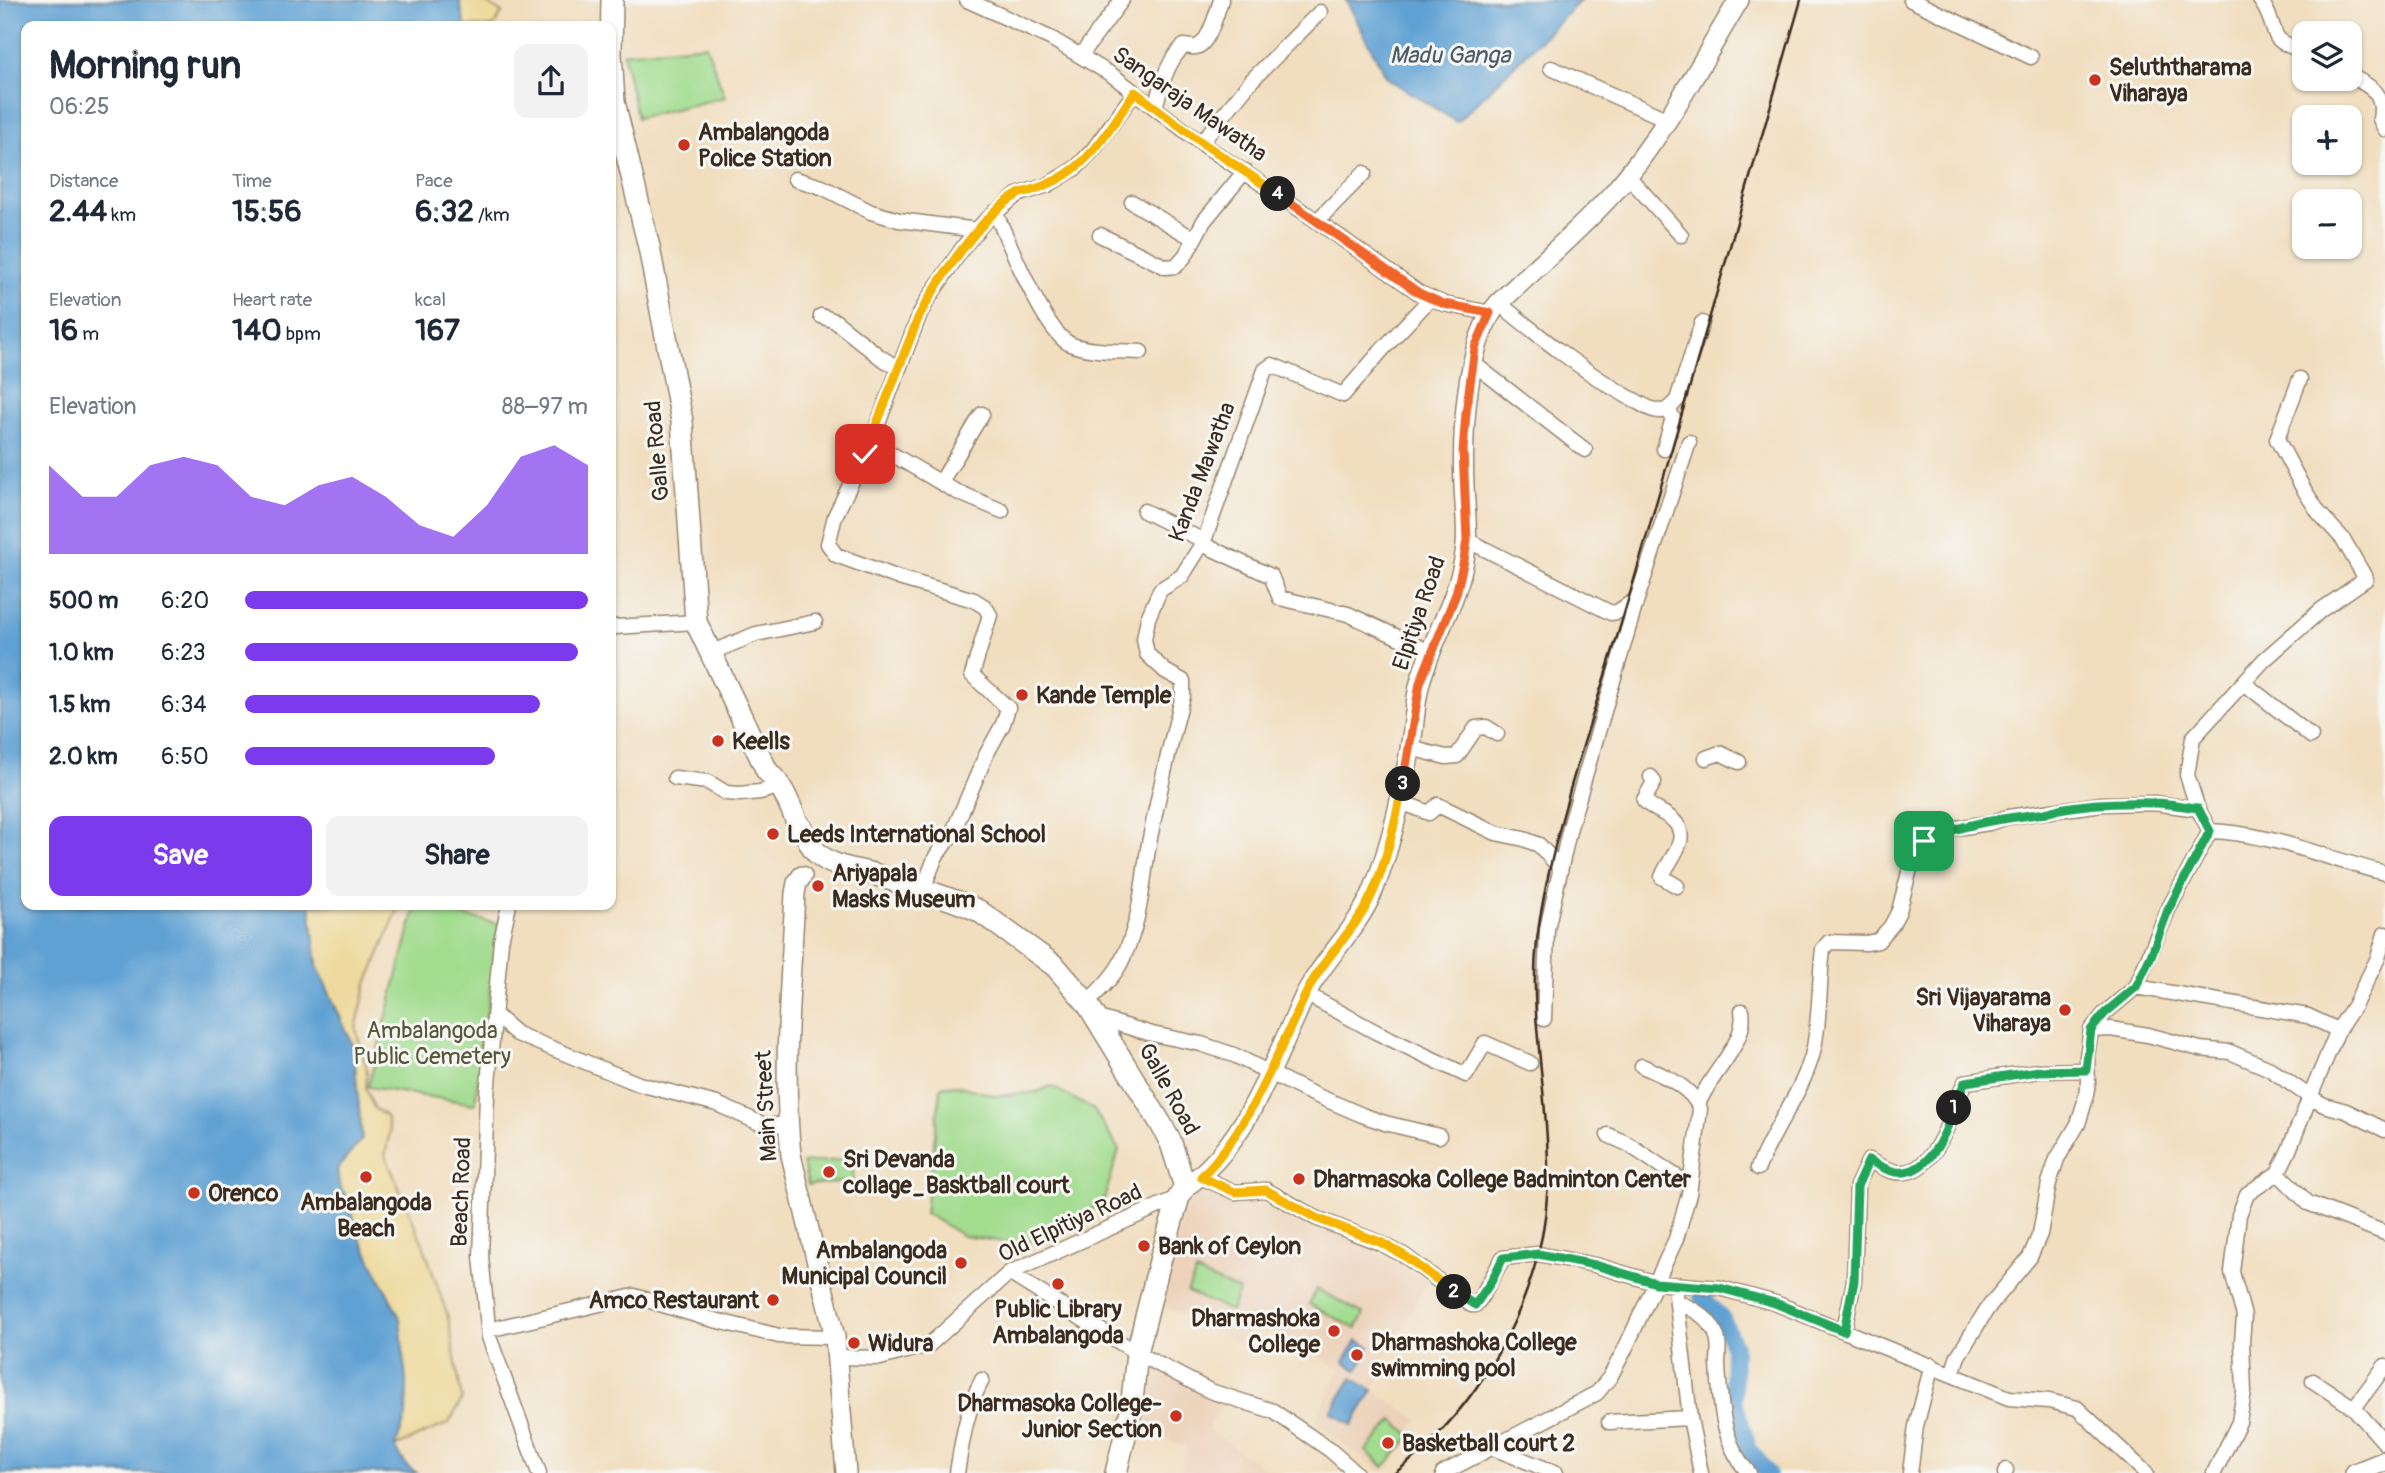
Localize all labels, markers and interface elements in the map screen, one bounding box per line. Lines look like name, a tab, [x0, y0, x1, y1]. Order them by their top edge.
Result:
map controls	[2292, 21, 2362, 259]
button: layers	[2292, 21, 2362, 91]
street label: Sangaraja Mawatha	[1107, 40, 1273, 168]
water label: Madu Ganga	[1390, 41, 1512, 70]
text: Morning run	[49, 42, 241, 90]
button: share	[514, 44, 588, 118]
place label: Seluththarama Viharaya	[2109, 53, 2252, 108]
marker: Seluththarama Viharaya	[2087, 72, 2103, 88]
text: 06:25	[49, 92, 110, 121]
button: +	[2292, 105, 2362, 175]
place label: Ambalangoda Police Station	[698, 118, 832, 173]
marker: Ambalangoda Police Station	[676, 137, 692, 153]
text: Distance	[49, 169, 118, 193]
text: Time	[232, 169, 272, 193]
text: Pace	[415, 169, 453, 193]
pin: 4	[1260, 176, 1296, 212]
text: 4	[1272, 181, 1283, 205]
button: −	[2292, 189, 2362, 259]
text: 2.44	[49, 193, 107, 230]
text: 15:56	[232, 193, 302, 230]
text: 6:32	[415, 193, 474, 230]
text: km	[107, 203, 136, 227]
text: /km	[474, 203, 510, 227]
text: Elevation	[49, 288, 121, 312]
text: Heart rate	[232, 288, 312, 312]
text: kcal	[415, 288, 446, 312]
text: 16	[49, 312, 78, 349]
text: 140	[232, 312, 282, 349]
text: 167	[415, 312, 460, 349]
text: m	[78, 322, 99, 346]
text: bpm	[282, 322, 321, 346]
text: Elevation	[49, 392, 137, 421]
text: 88–97 m	[502, 392, 588, 421]
street label: Kanda Mawatha	[1162, 398, 1242, 546]
street label: Galle Road	[638, 399, 676, 503]
pin	[835, 424, 895, 484]
icon: check	[846, 435, 884, 473]
street label: Elpitiya Road	[1386, 552, 1452, 674]
text: 500 m	[49, 586, 118, 615]
text: 6:20	[161, 586, 209, 615]
text: 1.0 km	[49, 638, 114, 667]
text: 6:23	[161, 638, 206, 667]
place label: Kande Temple	[1036, 681, 1172, 710]
marker: Kande Temple	[1014, 687, 1030, 703]
text: 1.5 km	[49, 690, 111, 719]
text: 6:34	[161, 690, 207, 719]
place label: Keells	[732, 727, 790, 756]
marker: Keells	[710, 733, 726, 749]
text: 2.0 km	[49, 742, 118, 771]
text: 6:50	[161, 742, 209, 771]
pin: 3	[1386, 766, 1420, 802]
text: 3	[1397, 771, 1408, 795]
pin	[1894, 811, 1954, 871]
button: Save	[49, 816, 312, 896]
button: Share	[326, 816, 588, 896]
place label: Leeds International School	[787, 820, 1046, 849]
icon: arrive	[1905, 822, 1943, 860]
marker: Leeds International School	[765, 826, 781, 842]
place label: Ariyapala Masks Museum	[832, 859, 975, 914]
marker: Ariyapala Masks Museum	[810, 878, 826, 894]
place label: Sri Vijayarama Viharaya	[1915, 983, 2051, 1038]
marker: Sri Vijayarama Viharaya	[2057, 1002, 2073, 1018]
park label: Ambalangoda Public Cemetery	[353, 1016, 511, 1071]
street label: Galle Road	[1132, 1038, 1206, 1140]
street label: Main Street	[749, 1049, 783, 1162]
pin: 1	[1937, 1090, 1972, 1126]
text: 1	[1950, 1095, 1957, 1119]
street label: Beach Road	[445, 1136, 477, 1248]
place label: Sri Devanda collage_Basktball court	[842, 1145, 1070, 1200]
marker: Sri Devanda collage_Basktball court	[821, 1164, 837, 1180]
place label: Dharmasoka College Badminton Center	[1313, 1165, 1692, 1194]
marker: Ambalangoda Beach	[358, 1169, 374, 1185]
marker: Dharmasoka College Badminton Center	[1291, 1171, 1307, 1187]
street label: Old Elpitiya Road	[994, 1177, 1146, 1269]
place label: Orenco	[208, 1179, 279, 1208]
marker: Orenco	[186, 1185, 202, 1201]
place label: Ambalangoda Beach	[300, 1188, 432, 1243]
place label: Bank of Ceylon	[1158, 1232, 1301, 1261]
place label: Ambalangoda Municipal Council	[782, 1236, 947, 1291]
marker: Bank of Ceylon	[1136, 1238, 1152, 1254]
marker: Ambalangoda Municipal Council	[953, 1255, 969, 1271]
pin: 2	[1436, 1274, 1472, 1310]
marker: Public Library Ambalangoda	[1050, 1276, 1066, 1292]
text: 2	[1448, 1279, 1459, 1303]
place label: Amco Restaurant	[589, 1286, 760, 1315]
marker: Amco Restaurant	[765, 1292, 781, 1308]
place label: Public Library Ambalangoda	[992, 1295, 1124, 1350]
place label: Dharmashoka College	[1191, 1304, 1321, 1359]
marker: Dharmashoka College	[1326, 1323, 1342, 1339]
place label: Dharmashoka College swimming pool	[1371, 1328, 1577, 1383]
place label: Widura	[868, 1329, 934, 1358]
marker: Widura	[846, 1335, 862, 1351]
marker: Dharmashoka College swimming pool	[1349, 1347, 1365, 1363]
place label: Dharmasoka College- Junior Section	[957, 1389, 1162, 1444]
marker: Dharmasoka College- Junior Section	[1168, 1408, 1184, 1424]
place label: Basketball court 2	[1402, 1429, 1575, 1458]
marker: Basketball court 2	[1380, 1435, 1396, 1451]

